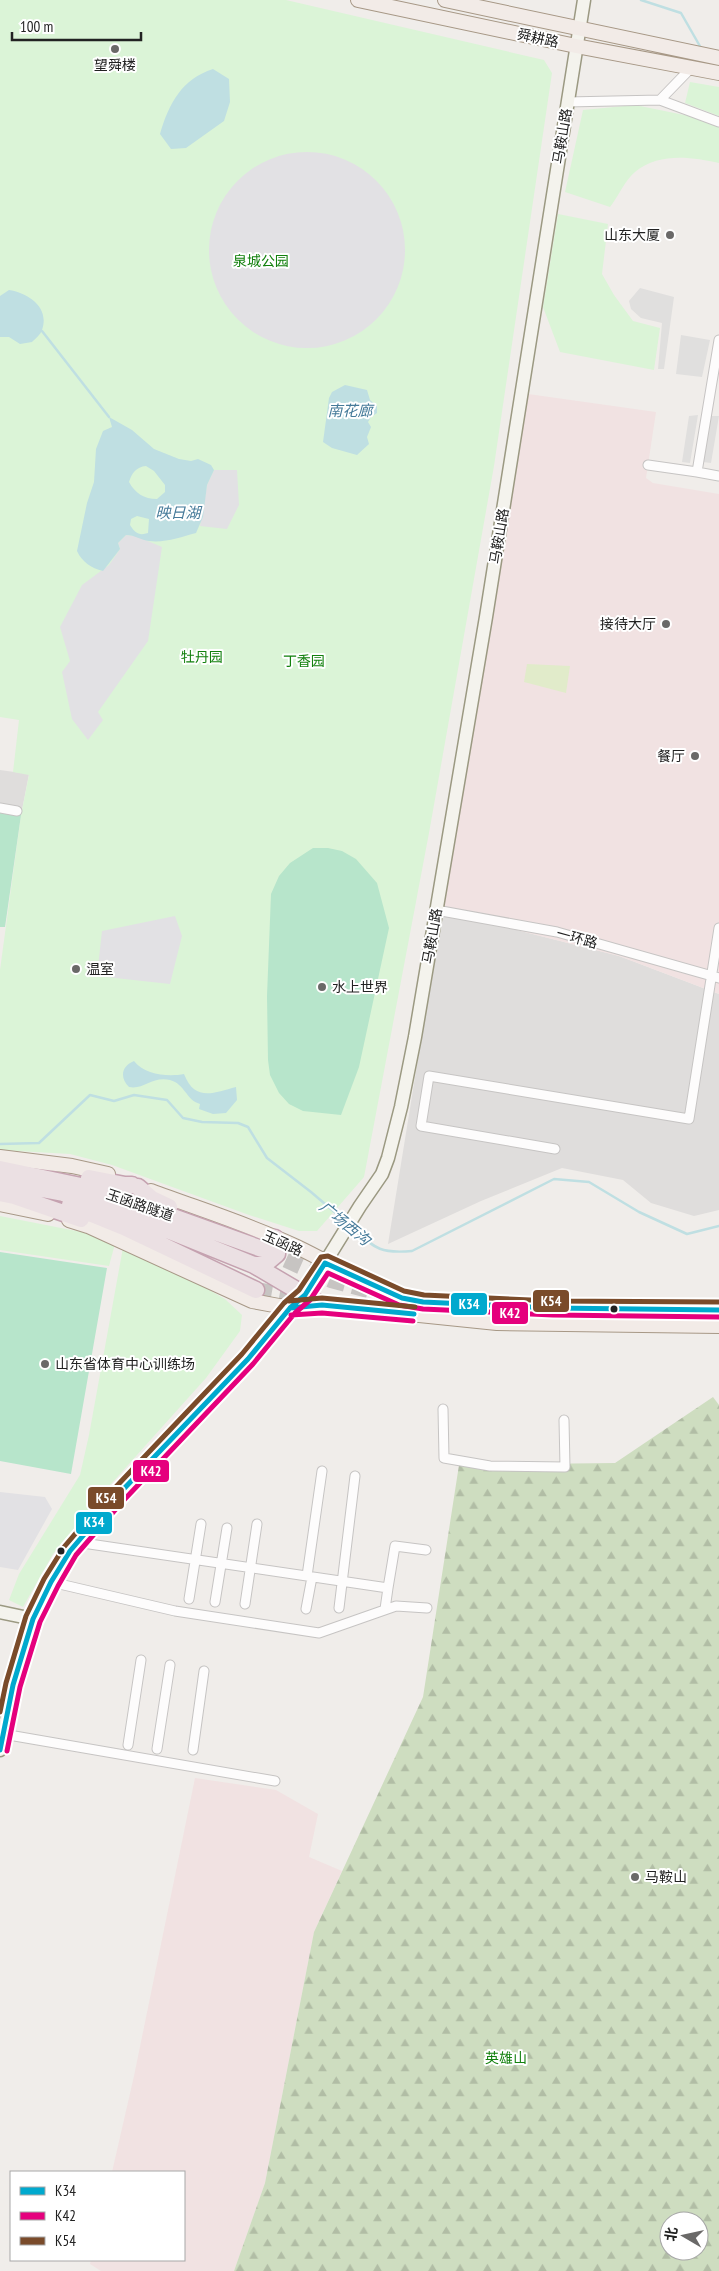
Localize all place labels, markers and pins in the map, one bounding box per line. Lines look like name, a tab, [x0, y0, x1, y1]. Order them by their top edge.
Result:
marker: 望舜楼	[109, 43, 121, 55]
place label: 望舜楼	[94, 56, 136, 74]
place label: 山东大厦	[604, 226, 660, 244]
marker: 山东大厦	[664, 229, 676, 241]
place label: 接待大厅	[600, 615, 656, 633]
marker: 接待大厅	[660, 618, 672, 630]
place label: 餐厅	[657, 747, 685, 765]
marker: 餐厅	[689, 750, 701, 762]
place label: 温室	[86, 960, 114, 978]
marker: 温室	[70, 963, 82, 975]
place label: 水上世界	[332, 978, 388, 996]
marker: 水上世界	[316, 981, 328, 993]
unlabelled marker	[609, 1304, 619, 1314]
place label: 山东省体育中心训练场	[55, 1355, 195, 1373]
marker: 山东省体育中心训练场	[39, 1358, 51, 1370]
unlabelled marker	[56, 1546, 66, 1556]
place label: 马鞍山	[645, 1868, 687, 1886]
marker: 马鞍山	[629, 1871, 641, 1883]

